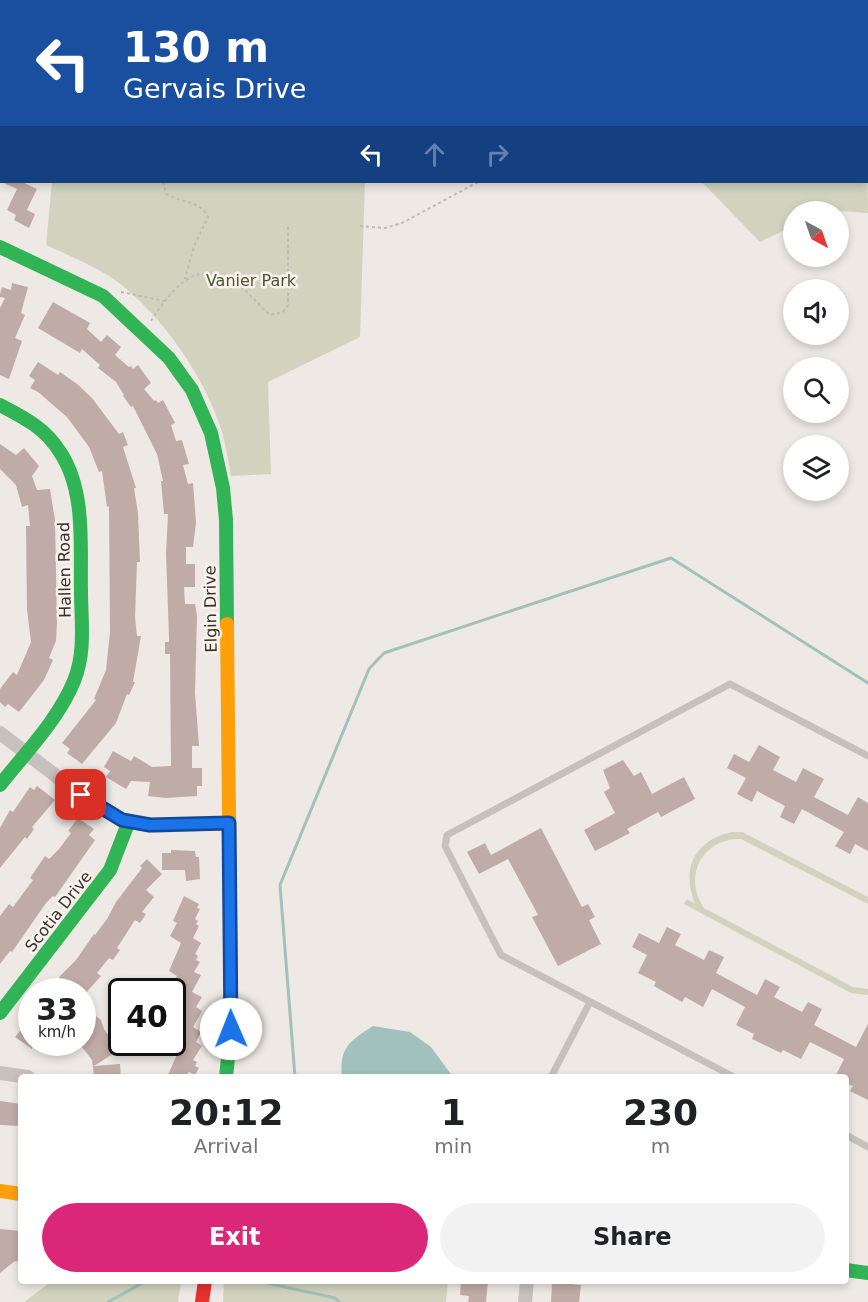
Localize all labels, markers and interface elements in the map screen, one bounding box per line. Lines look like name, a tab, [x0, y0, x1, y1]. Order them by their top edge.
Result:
text: 130 m	[123, 23, 269, 72]
icon: left	[24, 24, 102, 102]
text: Gervais Drive	[123, 73, 306, 104]
icon: left	[355, 138, 388, 171]
icon: ahead	[418, 138, 451, 171]
icon: right	[481, 138, 514, 171]
north arrow	[783, 201, 849, 267]
map controls	[783, 201, 849, 501]
park label: Vanier Park	[206, 271, 297, 290]
button: sound	[783, 279, 849, 345]
button: search	[783, 357, 849, 423]
button: layers	[783, 435, 849, 501]
street label: Hallen Road	[54, 522, 75, 618]
street label: Elgin Drive	[200, 565, 221, 653]
pin	[55, 769, 106, 820]
icon: arrive	[64, 778, 97, 811]
street label: Scotia Drive	[21, 867, 96, 955]
speed limit sign: 40	[108, 978, 186, 1056]
text: 33	[36, 992, 78, 1027]
position arrow	[199, 997, 263, 1061]
text: km/h	[38, 1023, 76, 1041]
text: 20:12	[169, 1092, 283, 1133]
text: 1	[441, 1092, 466, 1133]
text: 230	[623, 1092, 698, 1133]
text: Arrival	[194, 1134, 259, 1158]
text: min	[434, 1134, 472, 1158]
text: m	[651, 1134, 670, 1158]
button: Exit	[42, 1203, 428, 1272]
button: Share	[440, 1203, 825, 1272]

